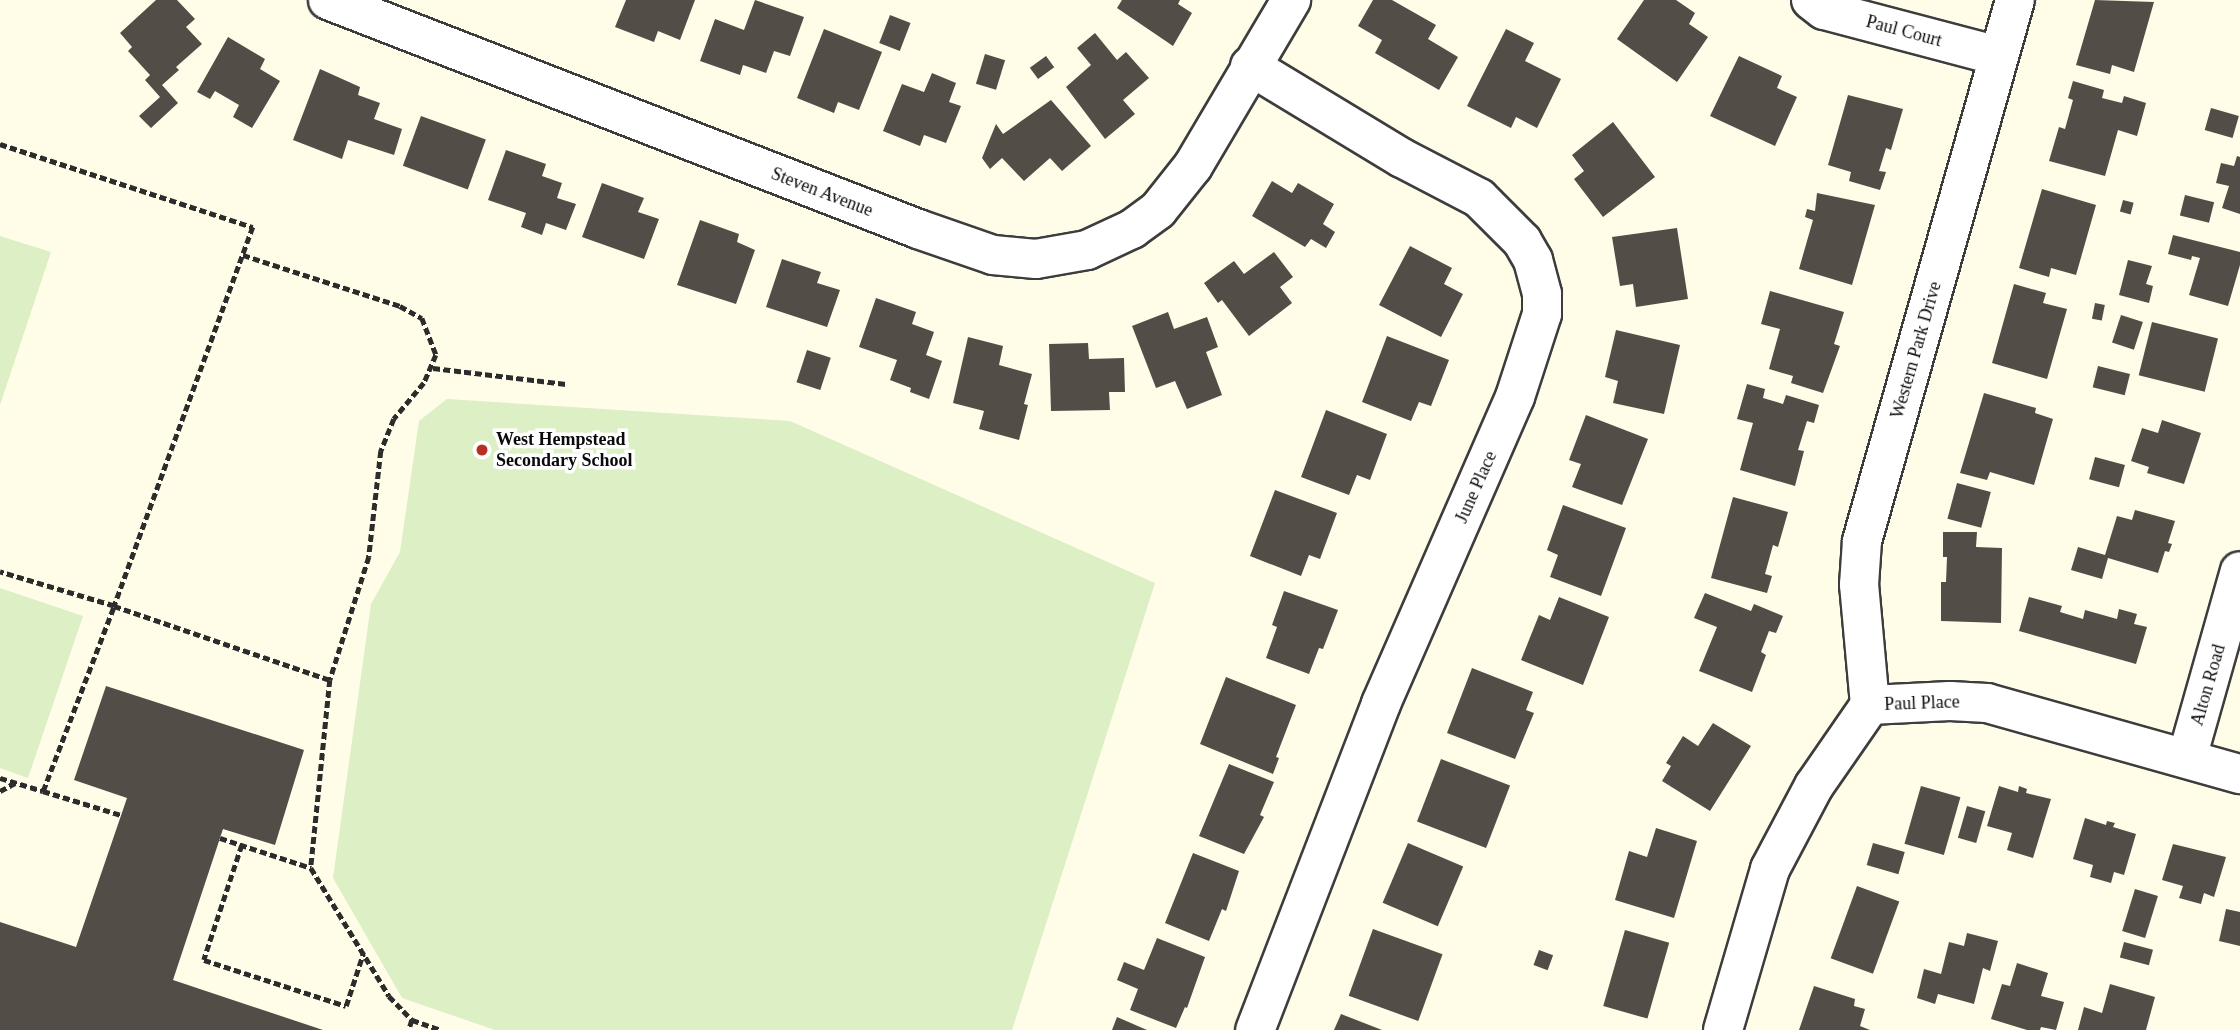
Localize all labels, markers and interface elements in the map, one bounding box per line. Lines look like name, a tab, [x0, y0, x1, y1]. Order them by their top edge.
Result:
street label: Paul Court	[1864, 11, 1944, 51]
street label: Steven Avenue	[768, 163, 876, 221]
street label: Western Park Drive	[1886, 279, 1946, 421]
place label: West Hempstead Secondary School	[496, 429, 633, 472]
marker: West Hempstead Secondary School	[474, 442, 490, 458]
street label: June Place	[1451, 448, 1501, 526]
street label: Alton Road	[2186, 642, 2230, 728]
street label: Paul Place	[1884, 691, 1960, 715]

